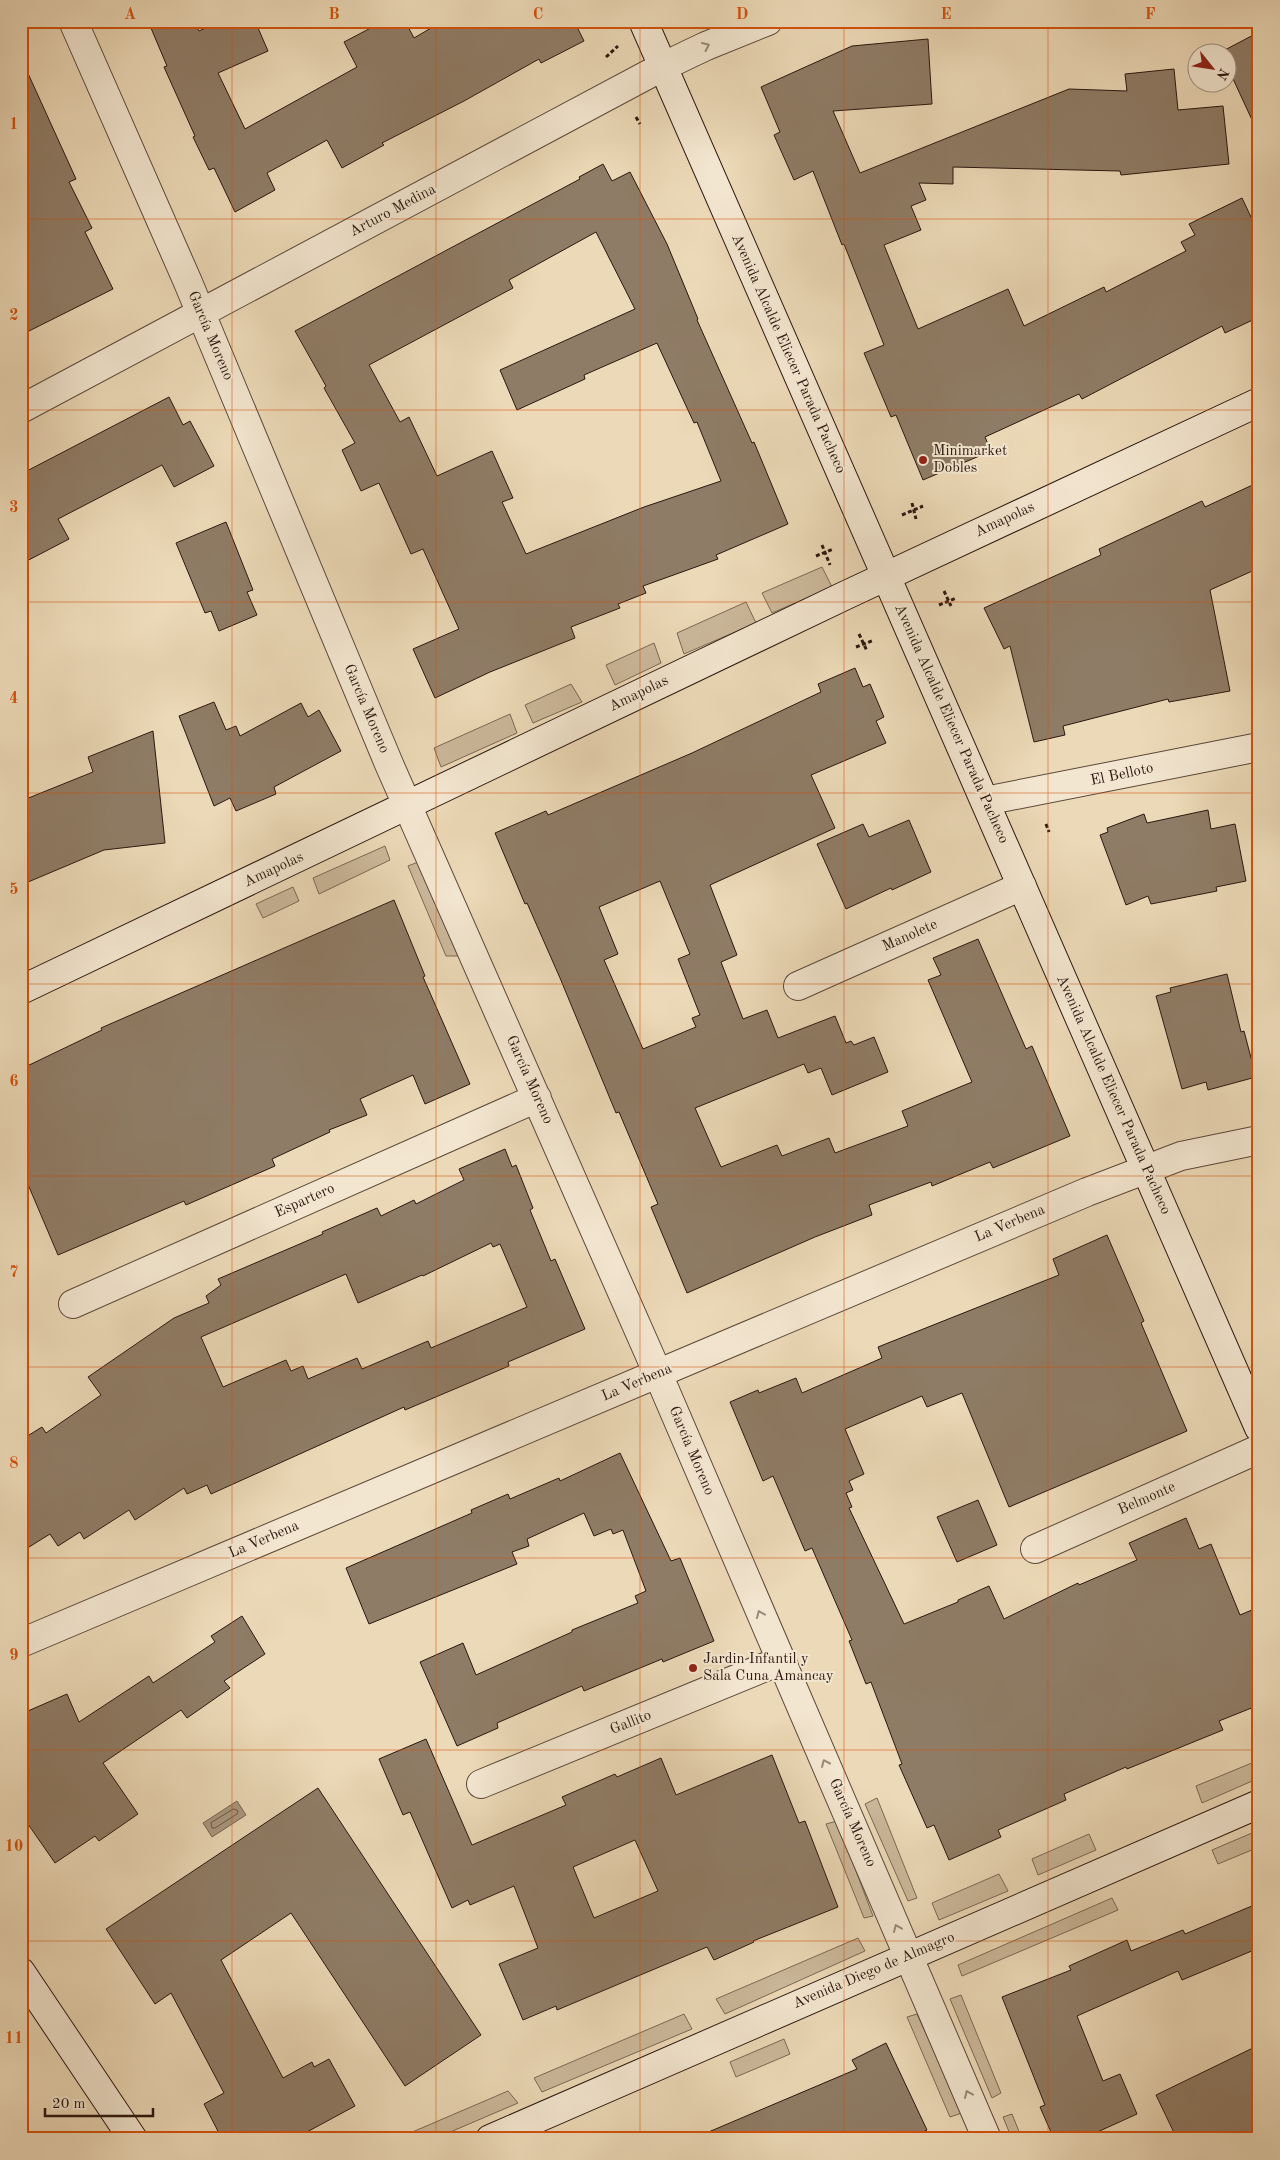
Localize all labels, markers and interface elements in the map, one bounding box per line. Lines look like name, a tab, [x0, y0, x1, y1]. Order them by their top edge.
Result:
text: A	[124, 7, 136, 23]
text: B	[328, 7, 340, 23]
text: C	[533, 7, 543, 23]
text: D	[736, 7, 748, 23]
text: E	[940, 7, 952, 23]
text: F	[1145, 7, 1156, 23]
one-way arrow	[701, 42, 710, 53]
north arrow	[1188, 42, 1238, 92]
text: N	[1214, 66, 1231, 82]
text: 1	[9, 117, 19, 133]
street label: Arturo Medina	[347, 182, 439, 240]
street label: Avenida Alcalde Eliecer Parada Pacheco	[728, 232, 848, 476]
street label: García Moreno	[185, 289, 235, 383]
text: 2	[9, 308, 19, 324]
place label: Minimarket Dobles	[933, 444, 1007, 476]
marker: Minimarket Dobles	[917, 454, 929, 466]
text: 3	[9, 500, 19, 516]
street label: Amapolas	[973, 500, 1037, 540]
street label: Avenida Alcalde Eliecer Parada Pacheco	[891, 602, 1011, 846]
street label: García Moreno	[341, 662, 391, 756]
street label: Amapolas	[607, 673, 671, 715]
text: 4	[9, 691, 19, 707]
street label: El Belloto	[1089, 761, 1155, 789]
street label: Amapolas	[242, 850, 306, 890]
text: 5	[9, 882, 19, 898]
street label: Manolete	[880, 917, 940, 955]
street label: Avenida Alcalde Eliecer Parada Pacheco	[1053, 973, 1173, 1217]
street label: García Moreno	[503, 1033, 555, 1127]
text: 6	[9, 1074, 19, 1090]
street label: Espartero	[273, 1181, 337, 1221]
street label: La Verbena	[973, 1202, 1048, 1246]
text: 7	[9, 1265, 19, 1281]
street label: La Verbena	[600, 1361, 675, 1405]
street label: García Moreno	[666, 1404, 716, 1498]
text: 8	[9, 1456, 19, 1472]
street label: Belmonte	[1116, 1480, 1178, 1518]
street label: La Verbena	[227, 1518, 302, 1562]
one-way arrow	[756, 1610, 767, 1619]
text: 9	[9, 1648, 19, 1664]
place label: Jardin Infantil y Sala Cuna Amancay	[703, 1652, 834, 1684]
marker: Jardin Infantil y Sala Cuna Amancay	[687, 1662, 699, 1674]
street label: Gallito	[608, 1708, 654, 1738]
one-way arrow	[821, 1759, 832, 1768]
street label: García Moreno	[826, 1776, 878, 1870]
text: 10	[5, 1839, 23, 1855]
one-way arrow	[893, 1924, 904, 1933]
street label: Avenida Diego de Almagro	[791, 1930, 957, 2012]
text: 11	[5, 2031, 23, 2047]
scale bar	[45, 2085, 152, 2117]
one-way arrow	[964, 2090, 974, 2099]
text: 20 m	[52, 2097, 86, 2112]

